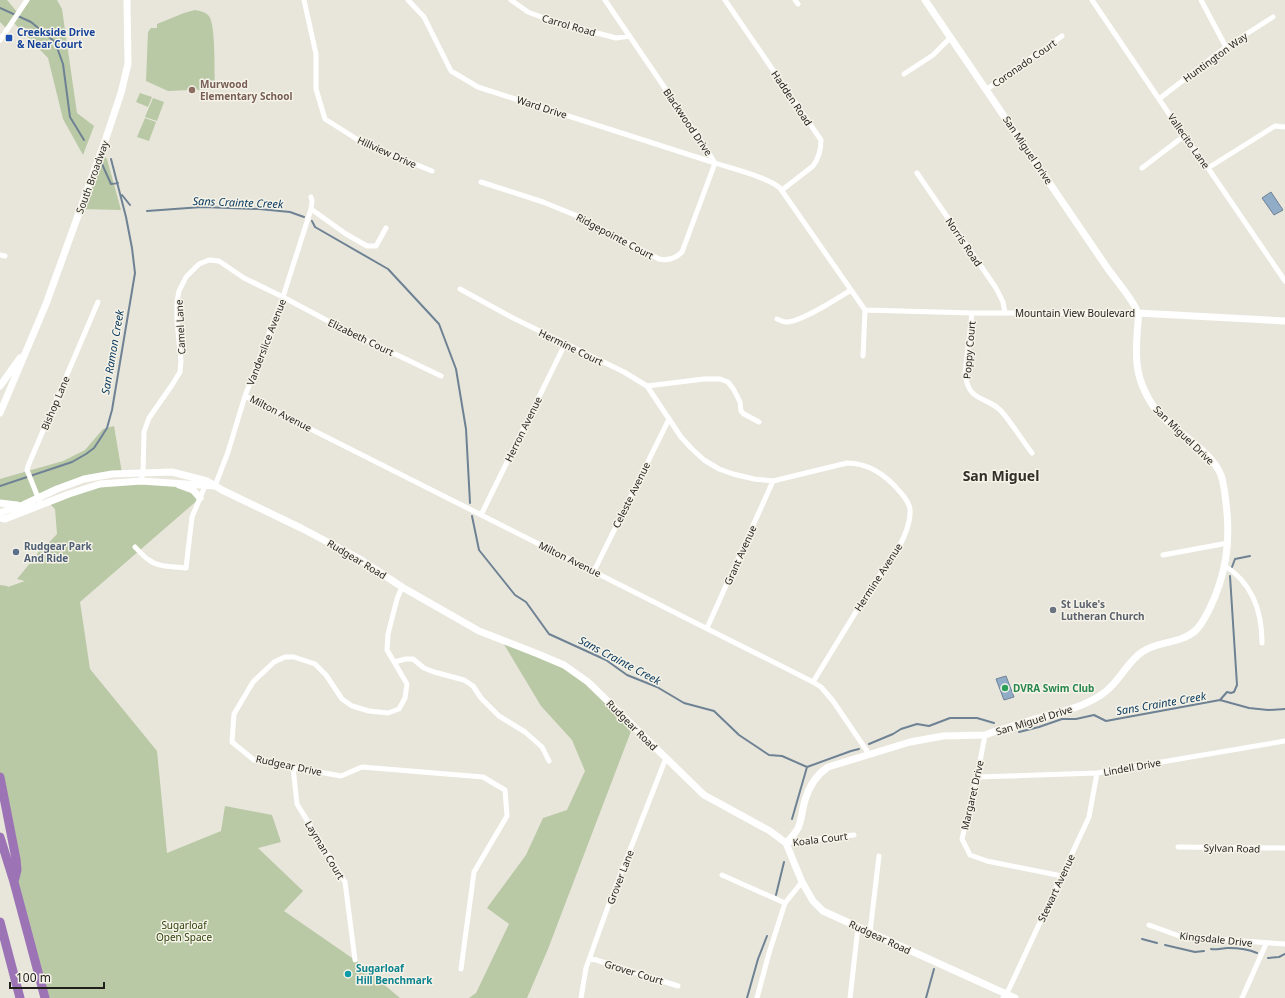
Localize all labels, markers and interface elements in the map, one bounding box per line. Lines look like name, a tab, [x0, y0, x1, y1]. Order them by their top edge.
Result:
street label: Carrol Road	[541, 11, 597, 39]
place label: Creekside Drive & Near Court	[17, 25, 95, 51]
street label: Huntington Way	[1180, 28, 1251, 85]
marker: Creekside Drive & Near Court	[4, 33, 14, 43]
street label: Coronado Court	[989, 35, 1059, 90]
street label: Hadden Road	[768, 68, 816, 128]
place label: Murwood Elementary School	[200, 77, 293, 103]
marker: Murwood Elementary School	[187, 85, 197, 95]
street label: Blackwood Drive	[660, 86, 716, 159]
street label: Ward Drive	[515, 92, 569, 122]
street label: Vallecito Lane	[1165, 111, 1213, 172]
street label: San Miguel Drive	[1000, 113, 1056, 187]
street label: Hillview Drive	[355, 133, 419, 171]
street label: South Broadway	[72, 138, 112, 216]
water label: Sans Crainte Creek	[192, 193, 284, 211]
street label: Ridgepointe Court	[574, 210, 657, 263]
street label: Norris Road	[943, 215, 985, 269]
street label: Vanderslice Avenue	[243, 296, 289, 387]
street label: Camel Lane	[172, 299, 188, 355]
street label: Mountain View Boulevard	[1015, 306, 1135, 320]
water label: San Ramon Creek	[97, 308, 127, 395]
street label: Elizabeth Court	[326, 315, 397, 359]
street label: Poppy Court	[959, 320, 979, 380]
street label: Hermine Court	[537, 325, 606, 369]
street label: Bishop Lane	[37, 373, 73, 432]
street label: Milton Avenue	[248, 391, 315, 435]
street label: Herron Avenue	[501, 394, 545, 464]
street label: San Miguel Drive	[1151, 402, 1218, 468]
street label: Celeste Avenue	[609, 459, 653, 530]
district label: San Miguel	[963, 466, 1039, 485]
street label: Grant Avenue	[721, 522, 760, 587]
street label: Rudgear Road	[325, 536, 389, 582]
street label: Milton Avenue	[536, 538, 604, 580]
place label: Rudgear Park And Ride	[24, 539, 92, 565]
street label: Hermine Avenue	[851, 540, 905, 614]
marker: Rudgear Park And Ride	[11, 547, 21, 557]
place label: St Luke's Lutheran Church	[1061, 597, 1145, 623]
marker: St Luke's Lutheran Church	[1048, 605, 1058, 615]
water label: Sans Crainte Creek	[576, 632, 664, 688]
place label: DVRA Swim Club	[1013, 681, 1094, 695]
marker: DVRA Swim Club	[1000, 683, 1010, 693]
water label: Sans Crainte Creek	[1115, 688, 1208, 718]
street label: Rudgear Road	[603, 696, 661, 754]
street label: San Miguel Drive	[994, 702, 1074, 738]
street label: Rudgear Drive	[255, 751, 324, 779]
street label: Lindell Drive	[1102, 755, 1162, 779]
street label: Margaret Drive	[957, 758, 987, 831]
street label: Layman Court	[302, 818, 348, 882]
street label: Koala Court	[792, 829, 848, 849]
street label: Sylvan Road	[1204, 841, 1260, 855]
street label: Grover Lane	[603, 847, 637, 906]
street label: Stewart Avenue	[1034, 851, 1078, 924]
street label: Rudgear Road	[847, 917, 913, 957]
park label: Sugarloaf Open Space	[156, 918, 212, 944]
street label: Kingsdale Drive	[1179, 928, 1253, 950]
street label: Grover Court	[603, 956, 665, 988]
place label: Sugarloaf Hill Benchmark	[356, 961, 433, 987]
scale bar	[10, 964, 104, 990]
text: 100 m	[16, 969, 51, 986]
marker: Sugarloaf Hill Benchmark	[343, 969, 353, 979]

